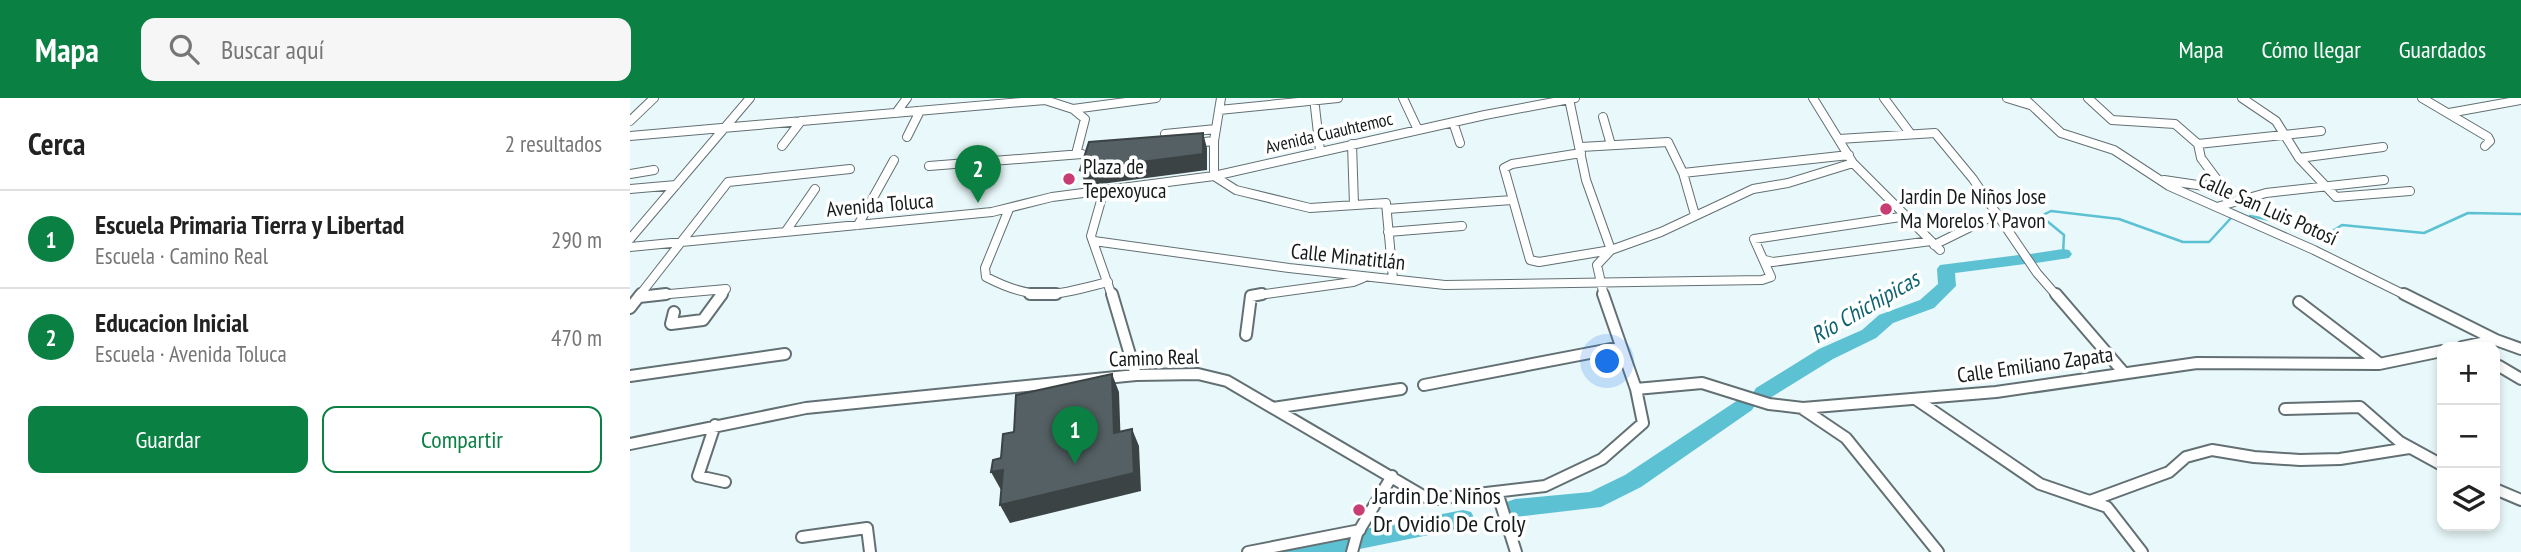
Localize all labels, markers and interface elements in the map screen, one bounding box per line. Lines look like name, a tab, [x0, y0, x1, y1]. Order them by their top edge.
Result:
search box	[141, 18, 631, 81]
text: Mapa	[35, 28, 99, 71]
icon: search	[165, 30, 203, 68]
text: Buscar aquí	[221, 33, 324, 66]
text: Mapa	[2179, 34, 2224, 65]
text: Cómo llegar	[2262, 34, 2361, 65]
text: Guardados	[2399, 34, 2486, 65]
street label: Avenida Cuauhtemoc	[1263, 107, 1395, 158]
text: Cerca	[28, 124, 85, 163]
text: 2 resultados	[505, 129, 602, 158]
pin: 2	[955, 145, 1001, 203]
place label: Plaza de Tepexoyuca	[1083, 153, 1166, 204]
street label: Calle San Luis Potosí	[2194, 166, 2342, 251]
marker: Plaza de Tepexoyuca	[1061, 171, 1077, 187]
place label: Jardin De Niños Jose Ma Morelos Y Pavon	[1899, 183, 2046, 234]
street label: Avenida Toluca	[825, 186, 935, 223]
marker: Jardin De Niños Jose Ma Morelos Y Pavon	[1878, 201, 1894, 217]
text: Escuela Primaria Tierra y Libertad	[95, 208, 404, 241]
text: 1	[46, 225, 57, 254]
text: 290 m	[551, 225, 602, 254]
street label: Calle Minatitlán	[1290, 237, 1407, 276]
text: Escuela · Camino Real	[95, 241, 268, 270]
water label: Río Chichipicas	[1806, 263, 1926, 349]
text: Educacion Inicial	[95, 306, 248, 339]
text: 2	[46, 323, 57, 352]
text: 470 m	[551, 323, 602, 352]
text: Escuela · Avenida Toluca	[95, 339, 287, 368]
street label: Calle Emiliano Zapata	[1955, 340, 2115, 389]
street label: Camino Real	[1109, 342, 1199, 373]
map controls	[2437, 342, 2500, 531]
button: +	[2437, 342, 2500, 405]
your location	[1590, 344, 1624, 378]
button: −	[2437, 405, 2500, 468]
button: Guardar	[28, 406, 308, 473]
button: Compartir	[322, 406, 602, 473]
pin: 1	[1052, 406, 1098, 464]
button: layers	[2437, 468, 2500, 531]
place label: Jardin De Niños Dr Ovidio De Croly	[1372, 480, 1526, 539]
marker: Jardin De Niños Dr Ovidio De Croly	[1351, 502, 1367, 518]

